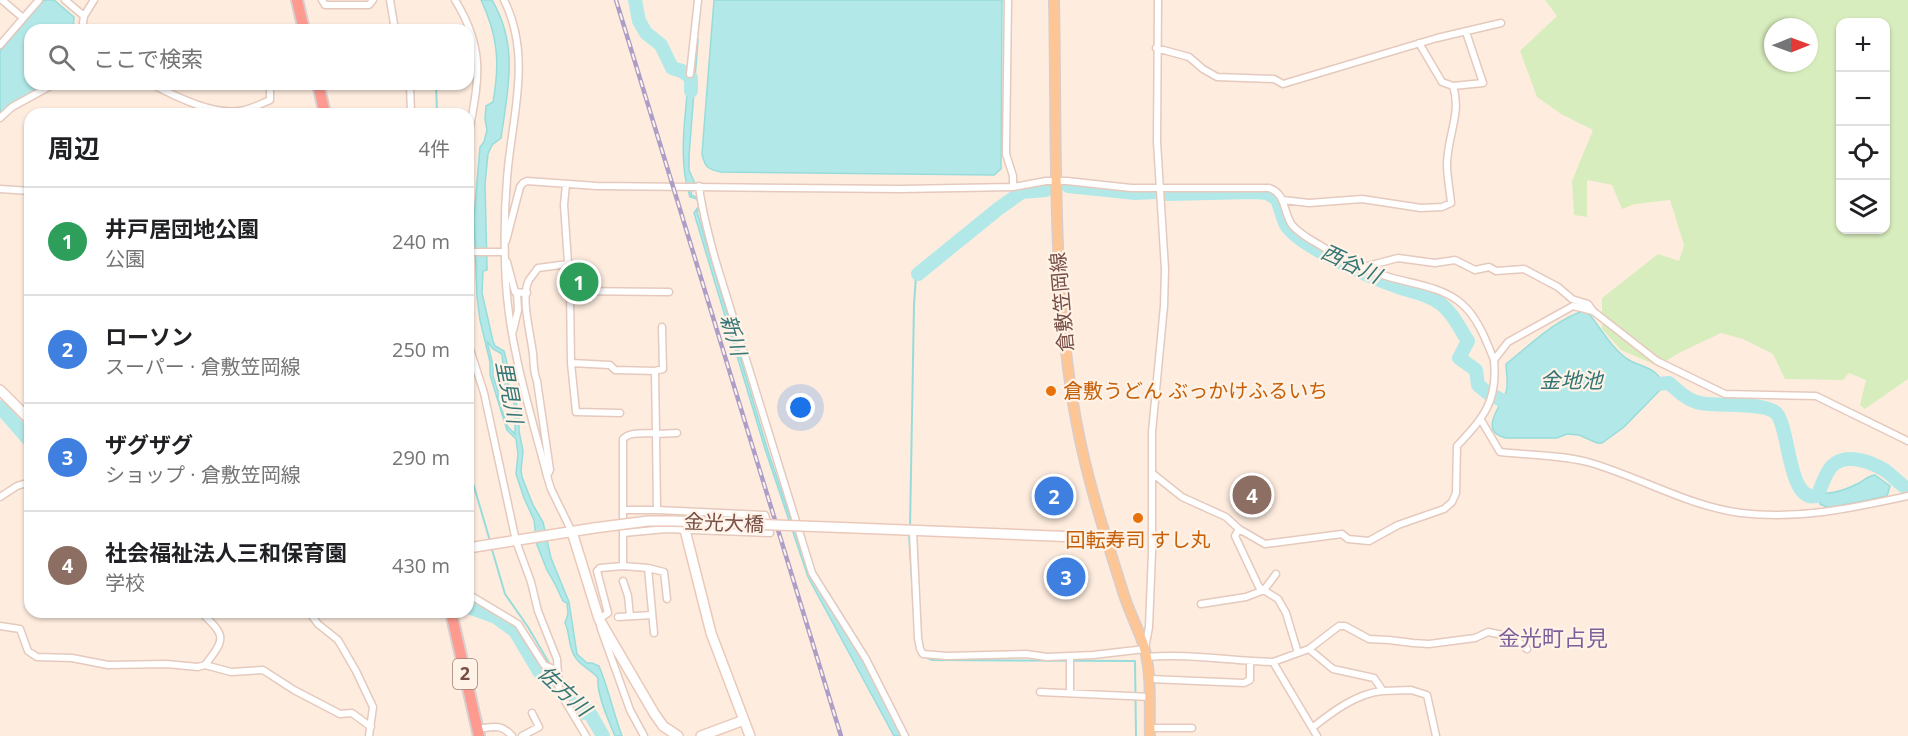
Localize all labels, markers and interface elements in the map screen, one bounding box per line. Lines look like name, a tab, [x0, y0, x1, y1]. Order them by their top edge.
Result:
north arrow	[1764, 18, 1818, 72]
map controls	[1836, 18, 1890, 234]
button: +	[1836, 18, 1890, 72]
search box	[24, 24, 474, 90]
icon: search	[45, 41, 78, 74]
text: ここで検索	[93, 43, 203, 73]
button: −	[1836, 72, 1890, 126]
button: locate	[1836, 126, 1890, 180]
text: 周辺	[48, 130, 100, 166]
text: 4件	[419, 135, 450, 162]
button: layers	[1836, 180, 1890, 234]
text: 井戸居団地公園	[105, 213, 259, 243]
text: 1	[62, 228, 73, 255]
text: 240 m	[392, 228, 450, 255]
water label: 西谷川	[1317, 237, 1388, 290]
text: 公園	[105, 245, 145, 272]
street label: 倉敷笠岡線	[1044, 251, 1079, 353]
pin: 1	[560, 260, 598, 304]
water label: 新川	[714, 311, 754, 361]
text: ローソン	[105, 321, 193, 351]
text: 2	[62, 336, 73, 363]
text: 250 m	[392, 336, 450, 363]
text: スーパー · 倉敷笠岡線	[105, 353, 300, 380]
water label: 里見川	[490, 358, 530, 427]
water label: 金地池	[1540, 366, 1604, 394]
place label: 倉敷うどん ぶっかけふるいち	[1063, 377, 1328, 404]
marker: 倉敷うどん ぶっかけふるいち	[1044, 384, 1058, 398]
your location	[786, 393, 815, 422]
text: ザグザグ	[105, 429, 193, 459]
text: 3	[62, 444, 73, 471]
text: 290 m	[392, 444, 450, 471]
text: ショップ · 倉敷笠岡線	[105, 461, 301, 488]
pin: 4	[1232, 472, 1272, 518]
pin: 2	[1034, 474, 1074, 518]
street label: 金光大橋	[684, 508, 764, 537]
marker: 回転寿司 すし丸	[1131, 511, 1145, 525]
place label: 回転寿司 すし丸	[1065, 526, 1211, 553]
text: 社会福祉法人三和保育園	[105, 537, 347, 567]
text: 4	[62, 552, 73, 579]
text: 430 m	[392, 552, 450, 579]
pin: 3	[1046, 554, 1086, 600]
text: 学校	[105, 569, 145, 596]
district label: 金光町占見	[1498, 622, 1608, 652]
road number: 2	[453, 659, 477, 689]
water label: 佐方川	[532, 659, 599, 723]

